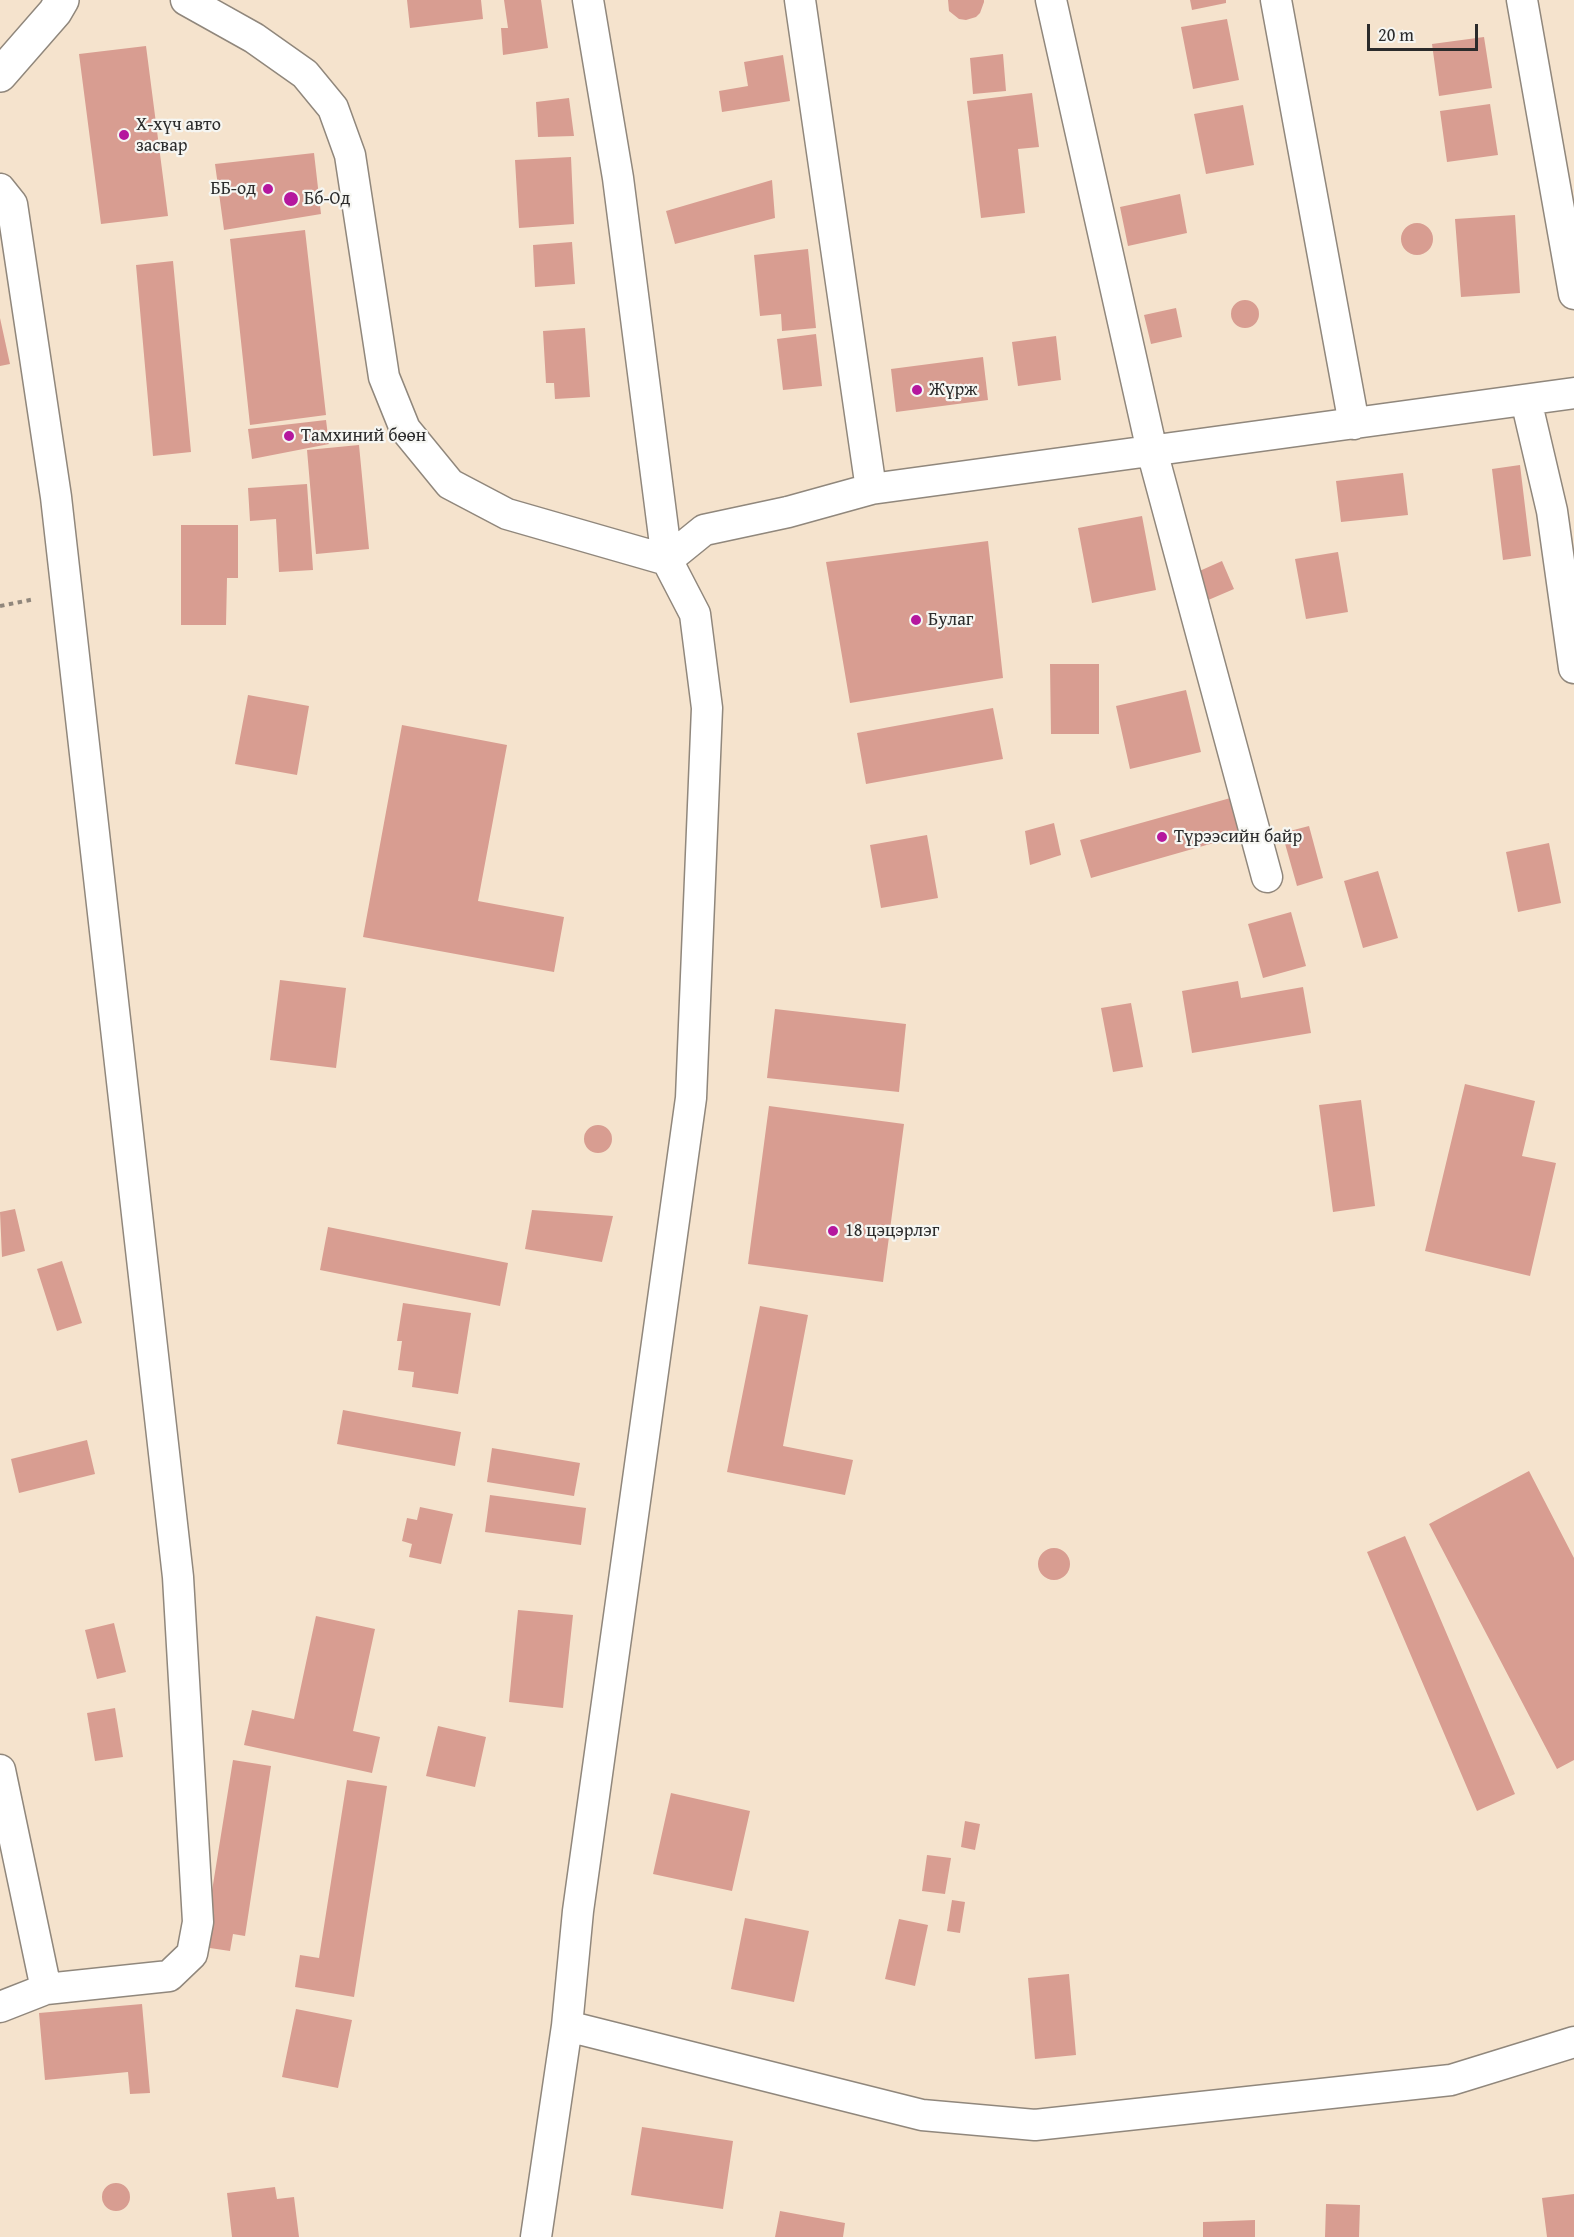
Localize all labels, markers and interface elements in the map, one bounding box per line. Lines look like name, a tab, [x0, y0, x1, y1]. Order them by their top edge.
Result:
scale bar	[1370, 12, 1481, 50]
text: 20 m	[1378, 21, 1414, 48]
place label: Х-хүч авто засвар	[136, 114, 221, 156]
marker: Х-хүч авто засвар	[117, 128, 131, 142]
place label: ББ-од	[210, 178, 256, 200]
marker: ББ-од	[261, 182, 275, 196]
place label: Бб-Од	[304, 188, 350, 210]
marker: Бб-Од	[282, 190, 300, 208]
place label: Жүрж	[929, 379, 977, 401]
marker: Жүрж	[910, 383, 924, 397]
place label: Тамхиний бөөн	[301, 425, 426, 447]
marker: Тамхиний бөөн	[282, 429, 296, 443]
place label: Булаг	[928, 609, 973, 631]
marker: Булаг	[909, 613, 923, 627]
place label: Түрээсийн байр	[1174, 826, 1302, 848]
marker: Түрээсийн байр	[1155, 830, 1169, 844]
place label: 18 цэцэрлэг	[845, 1220, 939, 1242]
marker: 18 цэцэрлэг	[826, 1224, 840, 1238]

